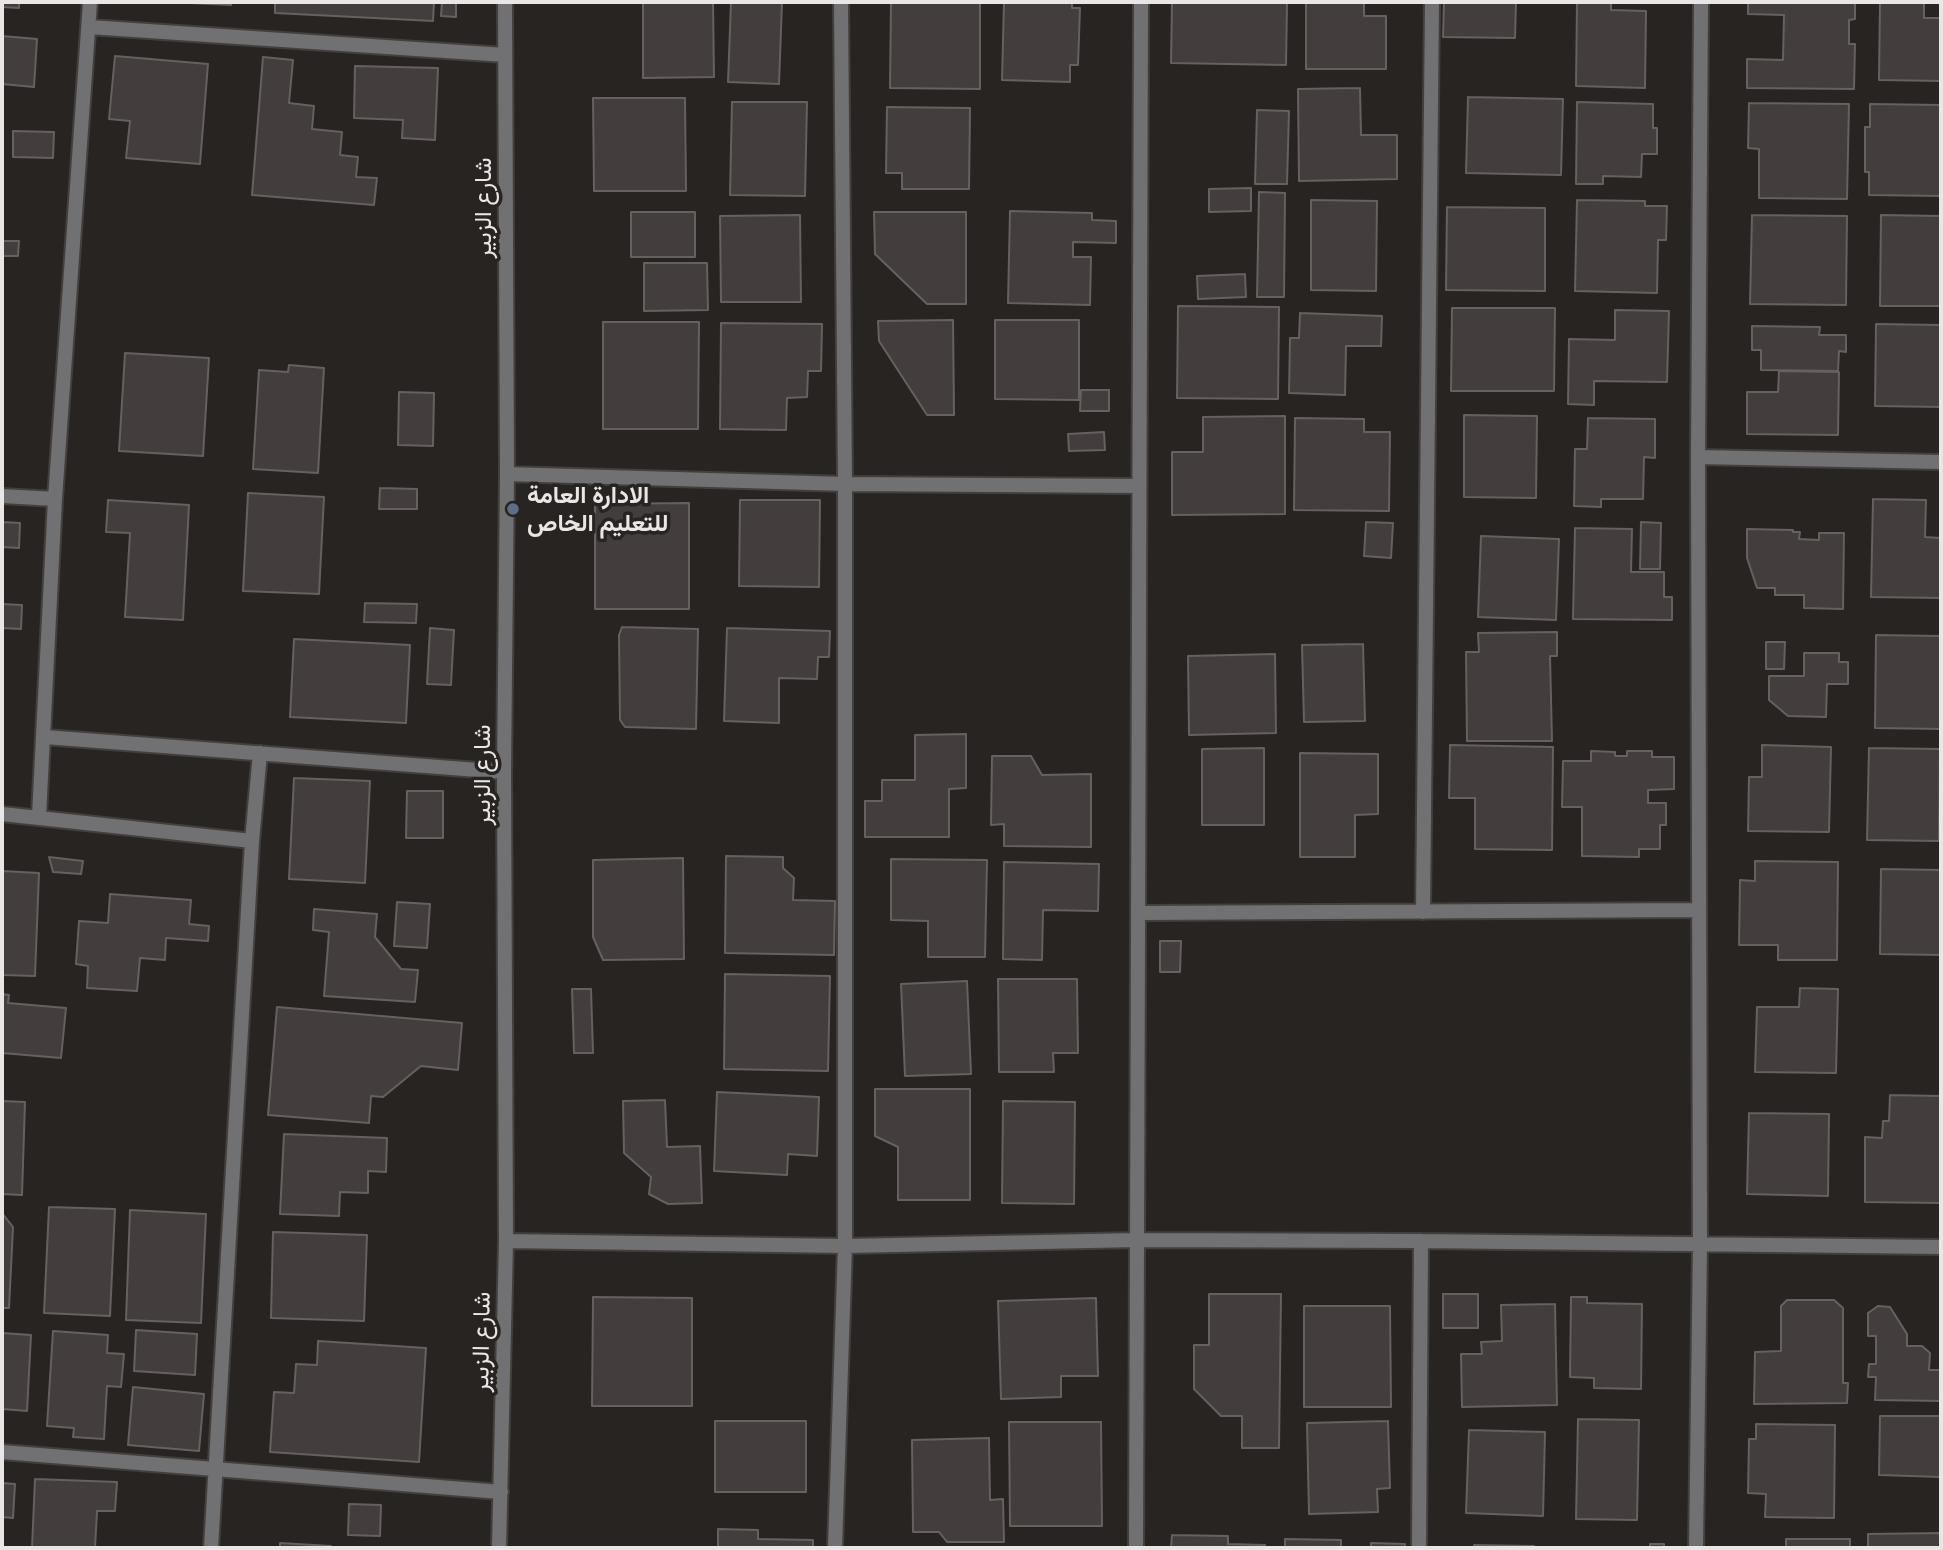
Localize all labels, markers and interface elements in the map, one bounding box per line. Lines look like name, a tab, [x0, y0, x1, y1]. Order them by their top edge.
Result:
street label: شارع الزبير	[469, 158, 497, 258]
place label: الادارة العامة للتعليم الخاص	[527, 481, 668, 537]
marker: الادارة العامة للتعليم الخاص	[505, 501, 521, 517]
street label: شارع الزبير	[468, 725, 496, 825]
street label: شارع الزبير	[466, 1291, 496, 1393]

